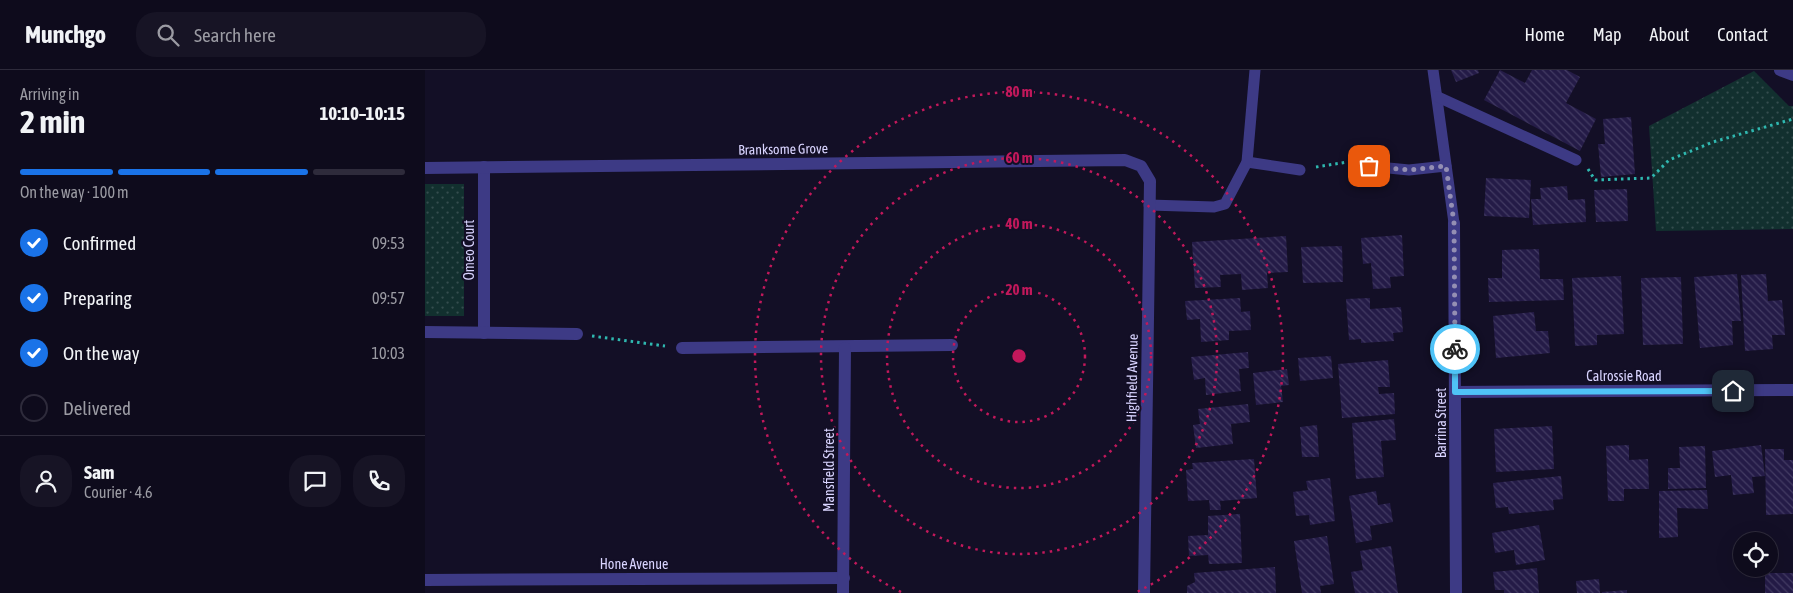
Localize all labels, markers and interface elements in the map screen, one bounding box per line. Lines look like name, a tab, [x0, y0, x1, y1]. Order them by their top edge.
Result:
search box	[136, 12, 486, 57]
text: Munchgo	[25, 21, 106, 48]
icon: search	[154, 21, 182, 49]
text: Search here	[194, 24, 276, 46]
text: Home	[1525, 24, 1565, 45]
text: Map	[1593, 24, 1622, 45]
text: About	[1650, 24, 1689, 45]
text: Contact	[1717, 24, 1768, 45]
text: 80 m	[1006, 83, 1033, 100]
text: Arriving in	[20, 85, 80, 103]
text: 10:10–10:15	[319, 102, 405, 124]
text: 2 min	[20, 103, 85, 140]
street label: Branksome Grove	[738, 140, 828, 158]
pin	[1348, 145, 1390, 187]
text: 60 m	[1006, 149, 1033, 166]
icon: bag	[1355, 152, 1383, 180]
text: On the way · 100 m	[20, 183, 129, 201]
text: 40 m	[1005, 215, 1033, 232]
street label: Omeo Court	[461, 220, 477, 280]
icon: check	[20, 229, 48, 257]
text: Confirmed	[63, 232, 136, 254]
text: 09:53	[372, 234, 405, 252]
text: 20 m	[1006, 281, 1033, 298]
icon: check	[20, 284, 48, 312]
text: Preparing	[63, 287, 132, 309]
text: 09:57	[372, 289, 405, 307]
courier	[1430, 324, 1480, 374]
street label: Highfield Avenue	[1123, 334, 1141, 422]
icon: bike	[1441, 335, 1469, 363]
icon: check	[20, 339, 48, 367]
text: On the way	[63, 342, 140, 364]
text: 10:03	[371, 344, 405, 362]
centre of rings	[1010, 347, 1028, 365]
street label: Calrossie Road	[1586, 368, 1662, 384]
pin	[1712, 370, 1754, 412]
icon: home	[1719, 377, 1747, 405]
street label: Barrina Street	[1433, 388, 1449, 458]
text: Delivered	[63, 397, 131, 419]
street label: Mansfield Street	[821, 428, 837, 512]
button: person	[20, 455, 72, 507]
button: chat	[289, 455, 341, 507]
button: phone	[353, 455, 405, 507]
text: Sam	[84, 461, 115, 483]
text: Courier · 4.6	[84, 483, 153, 501]
map controls	[1733, 532, 1778, 577]
button: locate	[1733, 532, 1778, 577]
street label: Hone Avenue	[600, 556, 668, 572]

